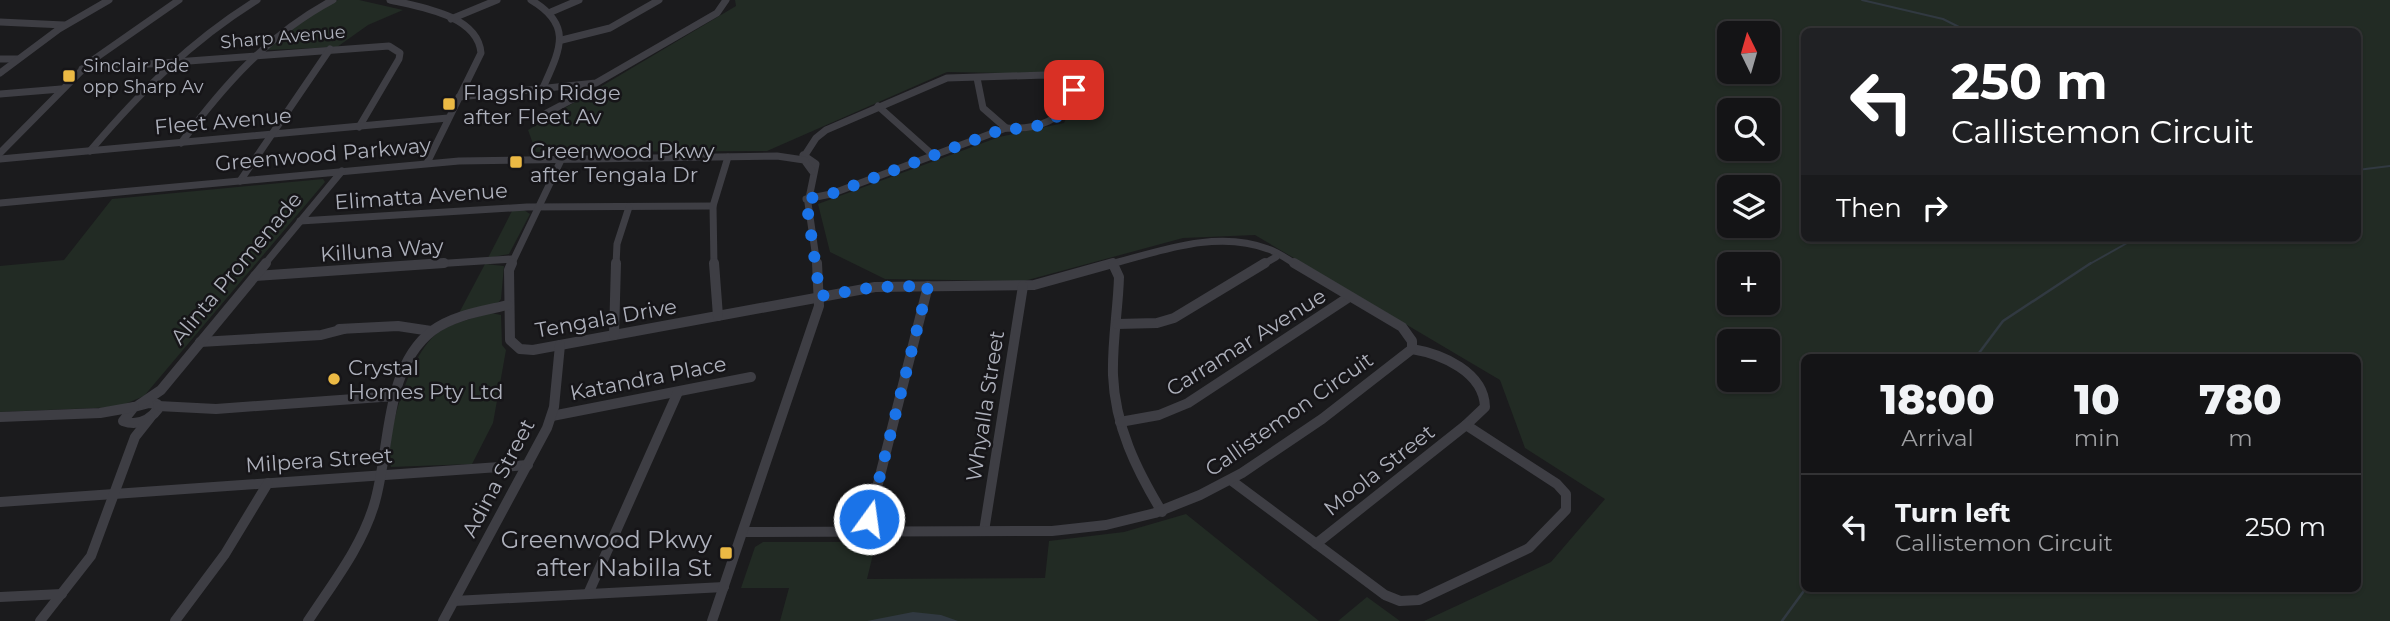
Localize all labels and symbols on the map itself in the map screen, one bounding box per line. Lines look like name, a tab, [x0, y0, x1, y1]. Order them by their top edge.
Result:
street label: Sharp Avenue	[219, 21, 347, 53]
north arrow	[1717, 21, 1780, 84]
place label: Sinclair Pde opp Sharp Av	[83, 55, 204, 98]
pin	[1044, 60, 1104, 120]
marker: Sinclair Pde opp Sharp Av	[61, 68, 77, 84]
place label: Flagship Ridge after Fleet Av	[463, 80, 621, 129]
marker: Flagship Ridge after Fleet Av	[441, 96, 457, 112]
street label: Fleet Avenue	[153, 103, 293, 139]
street label: Greenwood Parkway	[214, 132, 433, 176]
place label: Greenwood Pkwy after Tengala Dr	[530, 138, 715, 187]
marker: Greenwood Pkwy after Tengala Dr	[508, 154, 524, 170]
street label: Elimatta Avenue	[334, 177, 508, 215]
street label: Alinta Promenade	[165, 187, 307, 349]
street label: Killuna Way	[319, 233, 445, 267]
street label: Carramar Avenue	[1162, 283, 1330, 401]
street label: Tengala Drive	[533, 293, 679, 343]
street label: Whyalla Street	[961, 329, 1009, 483]
street label: Callistemon Circuit	[1200, 347, 1378, 481]
street label: Katandra Place	[568, 351, 728, 405]
place label: Crystal Homes Pty Ltd	[348, 355, 503, 404]
marker: Crystal Homes Pty Ltd	[326, 371, 342, 387]
street label: Adina Street	[456, 415, 540, 541]
street label: Moola Street	[1319, 419, 1439, 521]
street label: Milpera Street	[245, 442, 393, 478]
position arrow	[832, 482, 906, 556]
place label: Greenwood Pkwy after Nabilla St	[501, 525, 712, 582]
marker: Greenwood Pkwy after Nabilla St	[718, 545, 734, 561]

